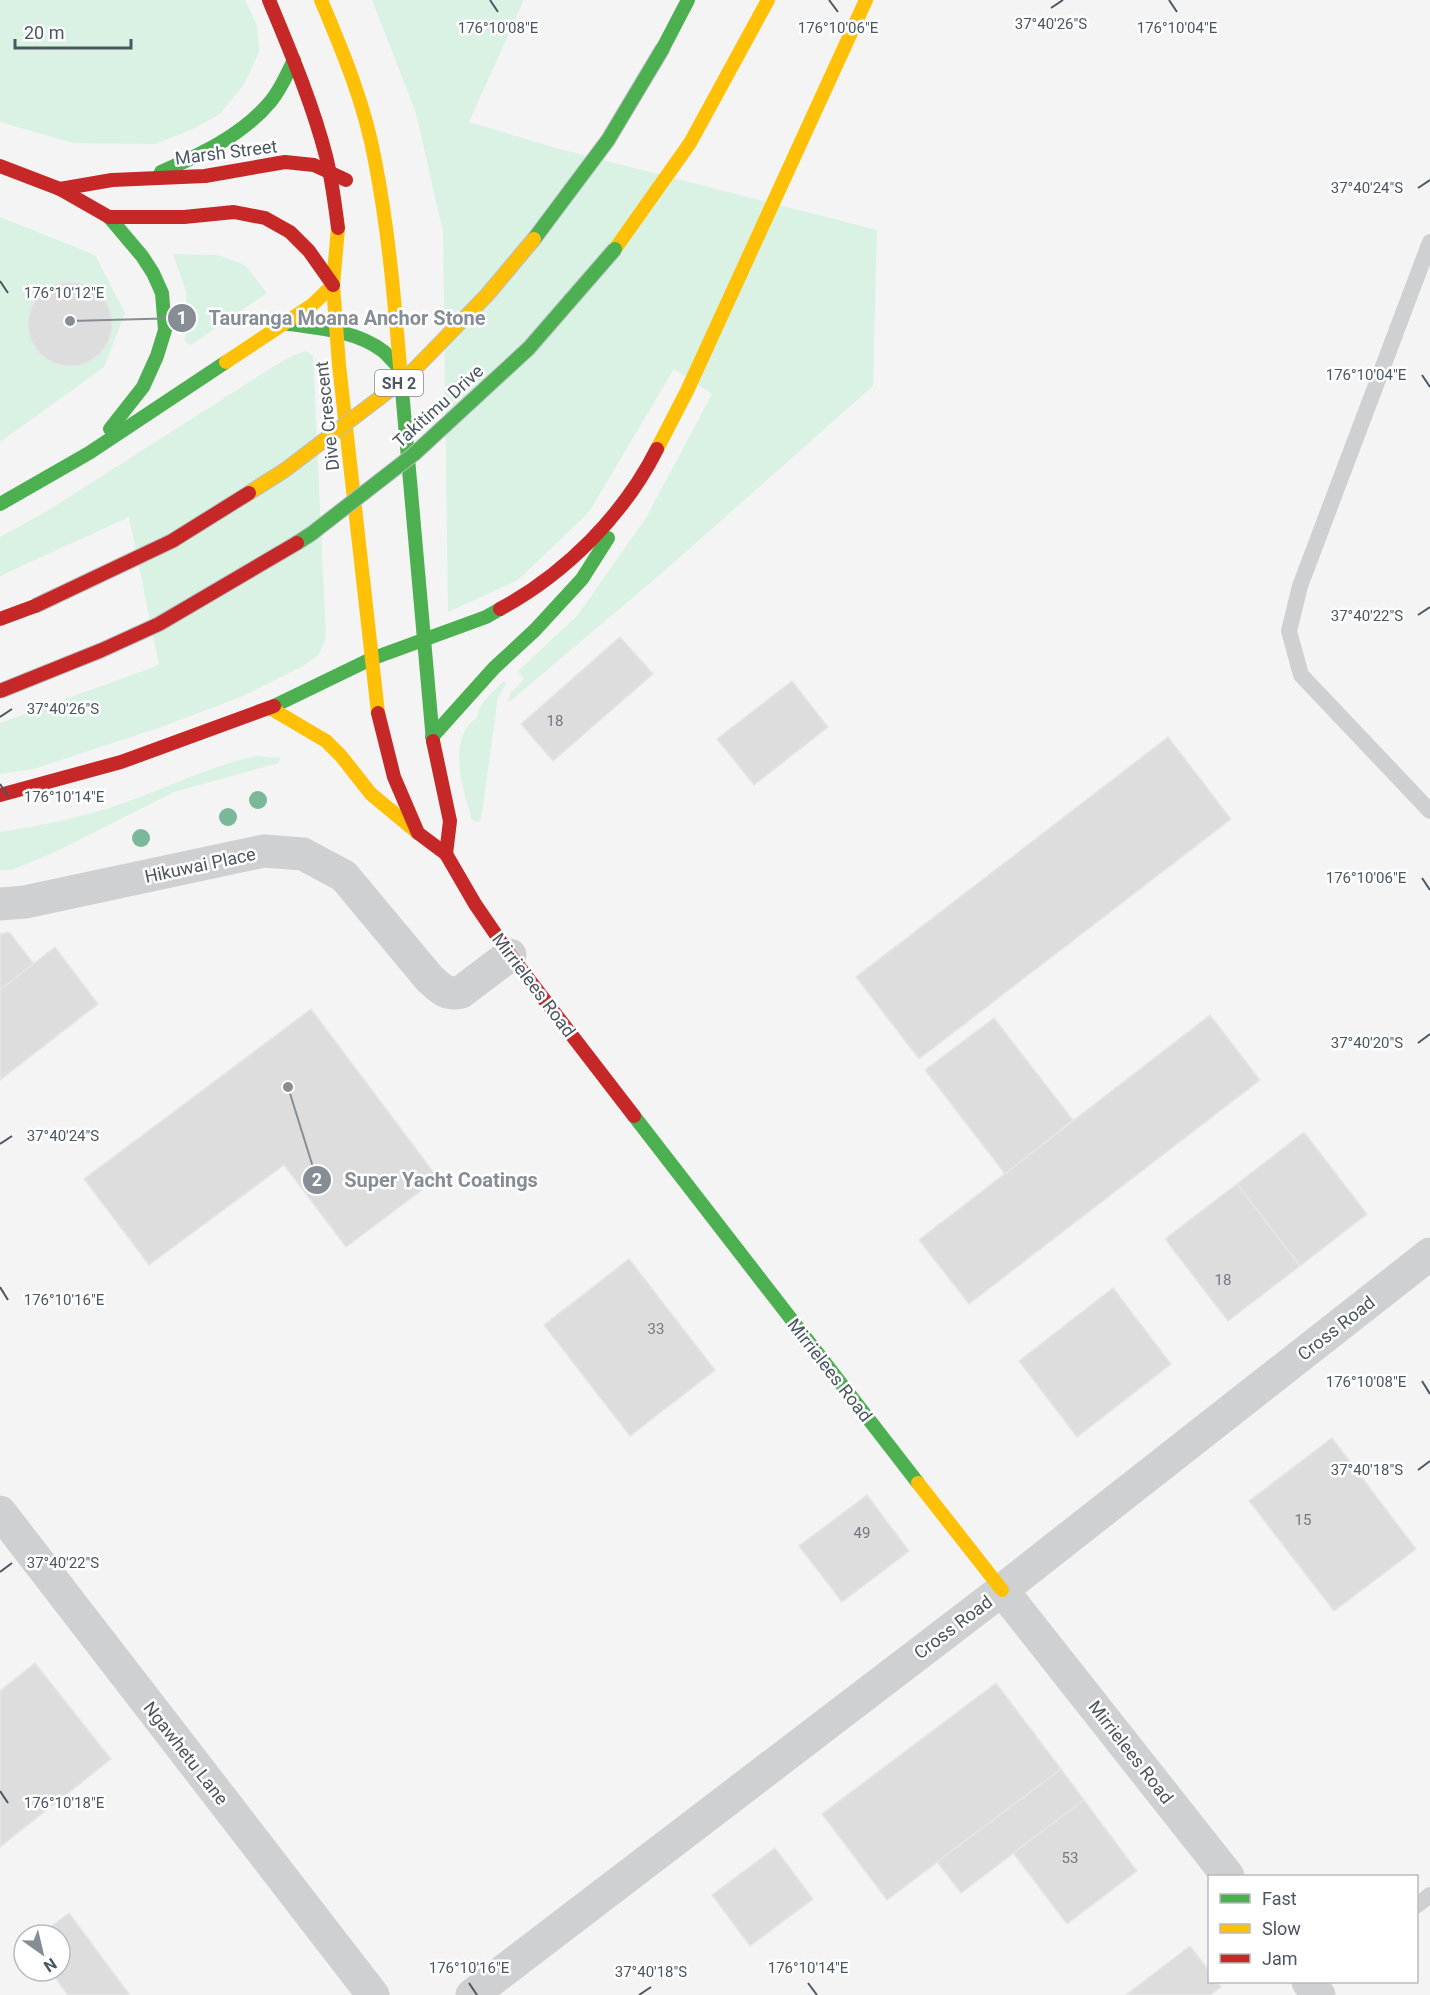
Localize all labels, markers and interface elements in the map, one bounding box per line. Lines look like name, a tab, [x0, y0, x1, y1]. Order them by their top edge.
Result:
scale bar	[15, 12, 130, 50]
text: 37°40'26"S	[1015, 15, 1087, 33]
text: 176°10'08"E	[458, 19, 539, 37]
text: 176°10'06"E	[798, 19, 879, 37]
text: 176°10'04"E	[1137, 19, 1218, 37]
text: 20 m	[24, 22, 64, 43]
street label: Marsh Street	[174, 135, 278, 169]
text: 37°40'24"S	[1331, 179, 1403, 197]
text: 176°10'12"E	[24, 284, 105, 302]
callout: Tauranga Moana Anchor Stone	[167, 299, 498, 337]
text: Tauranga Moana Anchor Stone	[209, 306, 486, 330]
text: 1	[177, 307, 187, 328]
street label: Dive Crescent	[311, 360, 343, 472]
street label: Takitimu Drive	[389, 360, 487, 452]
text: 176°10'04"E	[1326, 366, 1407, 384]
road number: SH 2	[375, 370, 423, 396]
text: 37°40'22"S	[1331, 607, 1403, 625]
text: 37°40'26"S	[27, 700, 99, 718]
house number: 18	[547, 712, 563, 730]
text: 176°10'14"E	[24, 788, 105, 806]
street label: Hikuwai Place	[143, 843, 257, 887]
text: 176°10'06"E	[1326, 869, 1407, 887]
street label: Mirrielees Road	[488, 929, 580, 1041]
text: 37°40'20"S	[1331, 1034, 1403, 1052]
text: 37°40'24"S	[27, 1127, 99, 1145]
callout: Super Yacht Coatings	[302, 1161, 550, 1199]
text: Super Yacht Coatings	[344, 1168, 538, 1192]
text: 2	[312, 1169, 322, 1190]
house number: 18	[1215, 1271, 1231, 1289]
text: 176°10'16"E	[24, 1291, 105, 1309]
street label: Cross Road	[1293, 1291, 1379, 1365]
street label: Mirrielees Road	[783, 1314, 877, 1426]
house number: 33	[648, 1320, 664, 1338]
text: 176°10'08"E	[1326, 1373, 1407, 1391]
text: 37°40'18"S	[1331, 1461, 1403, 1479]
house number: 15	[1295, 1511, 1311, 1529]
house number: 49	[854, 1524, 870, 1542]
text: 37°40'22"S	[27, 1554, 99, 1572]
street label: Cross Road	[910, 1591, 996, 1663]
street label: Mirrielees Road	[1084, 1696, 1178, 1808]
street label: Ngawhetu Lane	[139, 1697, 233, 1809]
text: 176°10'18"E	[24, 1794, 105, 1812]
house number: 53	[1062, 1849, 1078, 1867]
legend	[1208, 1875, 1418, 1983]
text: Fast	[1262, 1888, 1297, 1909]
text: Slow	[1262, 1918, 1301, 1939]
north arrow	[12, 1923, 72, 1983]
text: Jam	[1262, 1948, 1298, 1969]
text: N	[40, 1954, 60, 1976]
text: 176°10'16"E	[429, 1959, 510, 1977]
text: 176°10'14"E	[768, 1959, 849, 1977]
text: 37°40'18"S	[615, 1963, 687, 1981]

